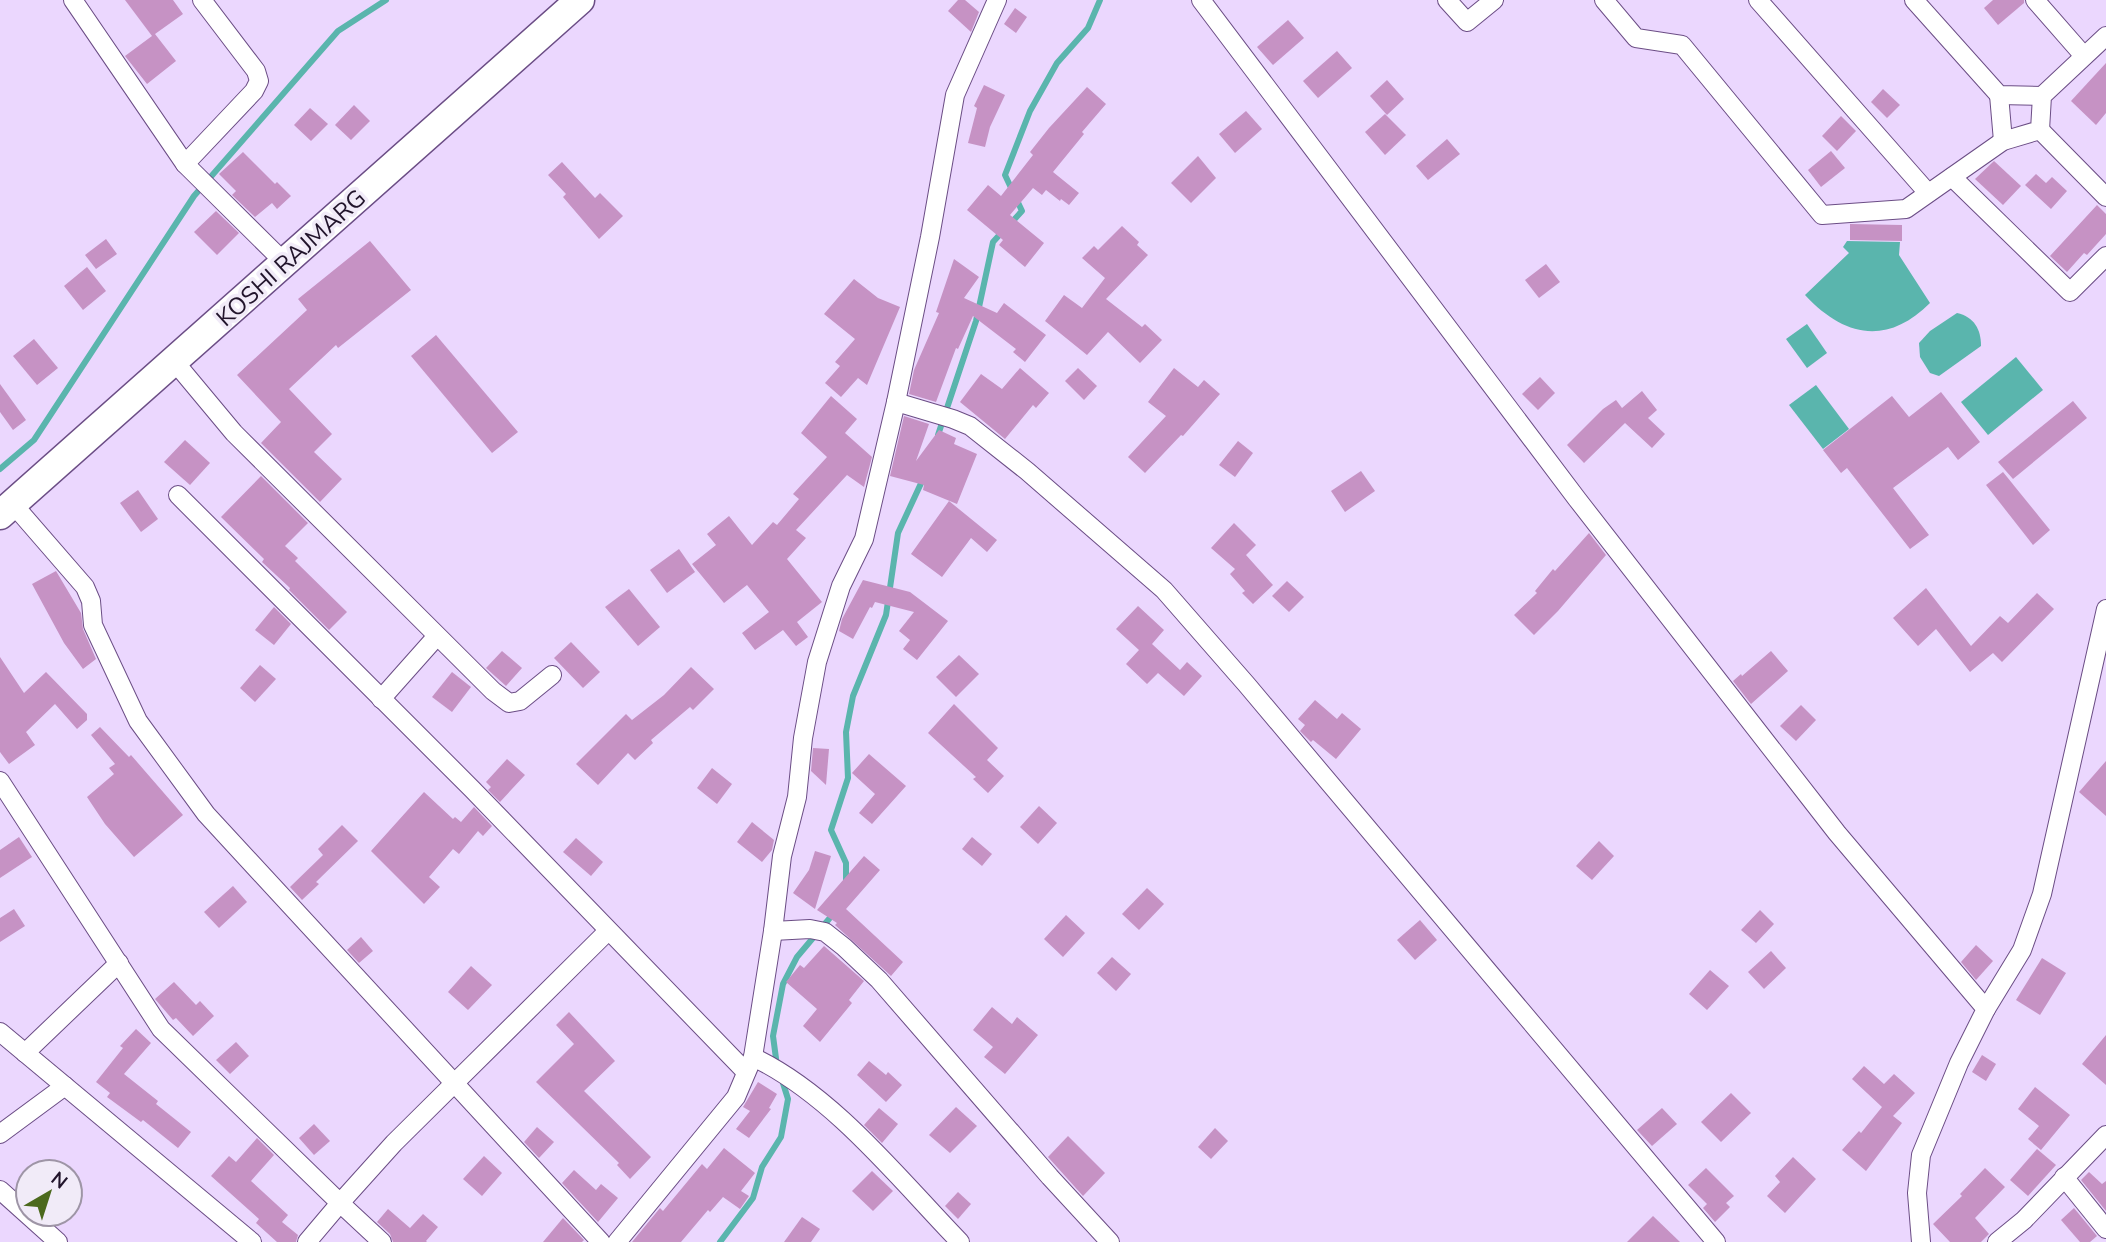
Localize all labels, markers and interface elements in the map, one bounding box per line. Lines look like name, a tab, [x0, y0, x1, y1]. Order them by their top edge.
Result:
street label: KOSHI RAJMARG	[209, 182, 373, 334]
north arrow	[14, 1158, 84, 1228]
text: N	[45, 1166, 73, 1195]

